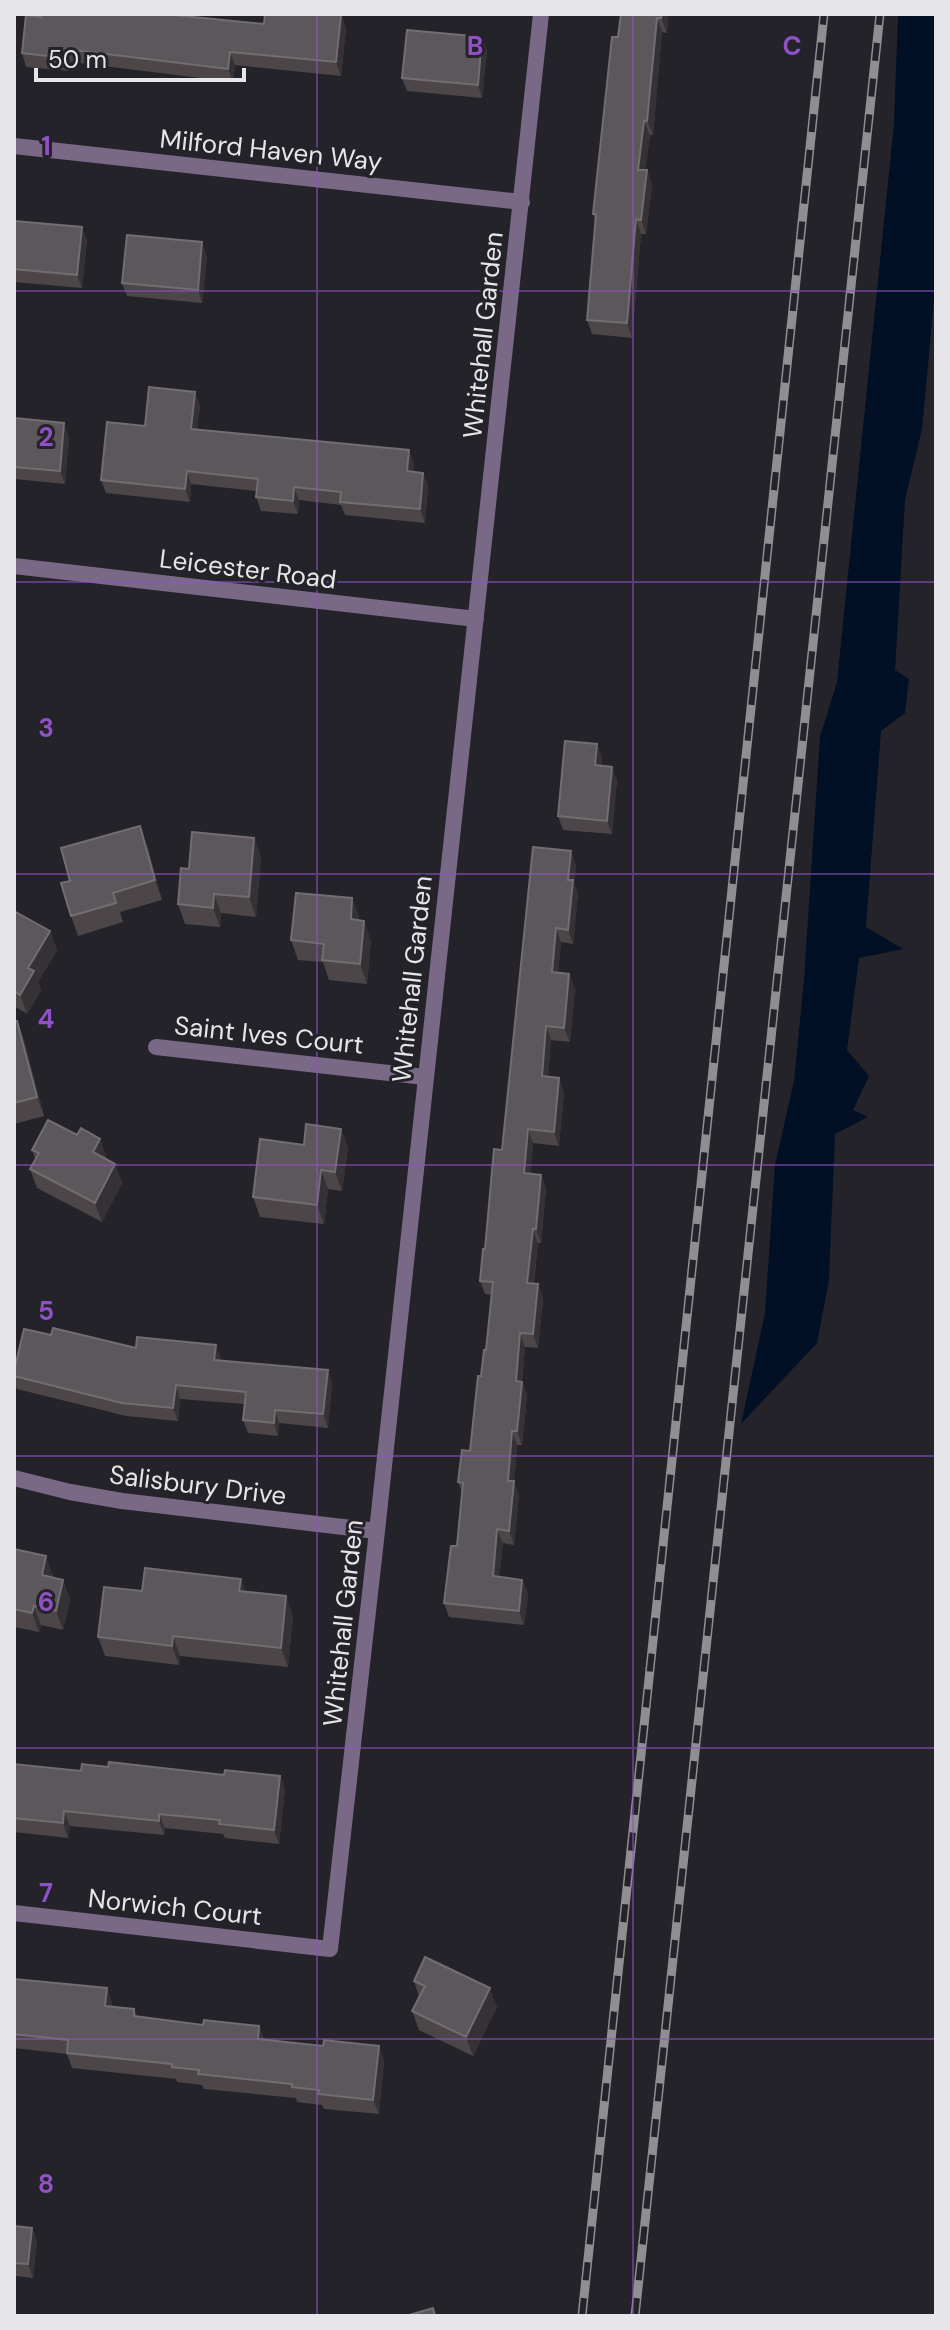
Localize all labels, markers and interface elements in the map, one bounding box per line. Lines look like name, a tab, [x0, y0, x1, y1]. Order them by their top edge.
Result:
text: B	[467, 29, 483, 63]
text: C	[782, 29, 802, 63]
scale bar	[36, 32, 244, 82]
text: 50 m	[48, 44, 107, 75]
street label: Milford Haven Way	[158, 121, 384, 179]
text: 1	[41, 129, 51, 163]
street label: Whitehall Garden	[455, 230, 511, 440]
text: 2	[38, 420, 54, 454]
street label: Leicester Road	[158, 541, 338, 597]
text: 3	[38, 711, 54, 745]
street label: Whitehall Garden	[384, 874, 440, 1084]
text: 4	[38, 1002, 54, 1036]
street label: Saint Ives Court	[173, 1008, 365, 1062]
text: 5	[38, 1294, 54, 1328]
street label: Salisbury Drive	[108, 1457, 288, 1513]
street label: Whitehall Garden	[315, 1518, 371, 1728]
text: 6	[38, 1585, 54, 1619]
text: 7	[39, 1876, 53, 1910]
street label: Norwich Court	[86, 1881, 264, 1933]
text: 8	[38, 2167, 54, 2201]

